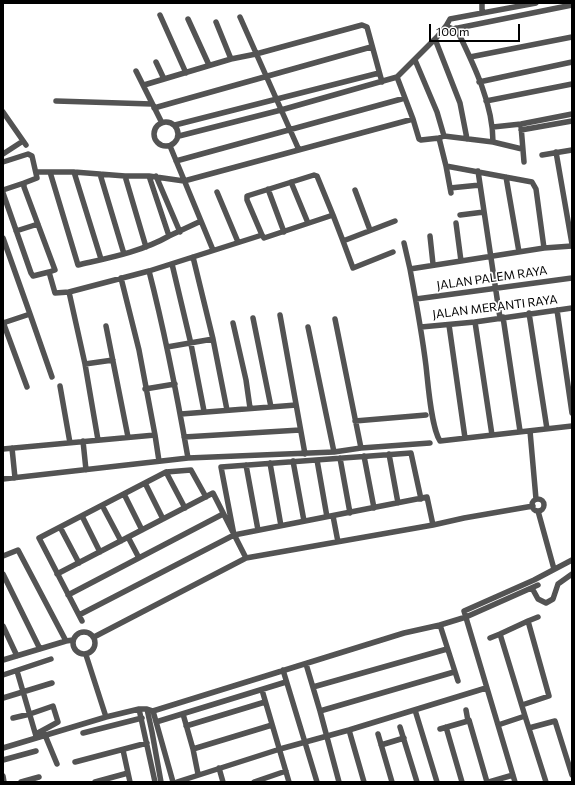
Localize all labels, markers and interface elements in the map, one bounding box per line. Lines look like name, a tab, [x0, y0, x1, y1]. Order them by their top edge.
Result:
scale bar	[431, 16, 522, 42]
text: 100 m	[436, 24, 470, 38]
street label: JALAN PALEM RAYA	[436, 263, 548, 293]
street label: JALAN MERANTI RAYA	[432, 292, 558, 322]

